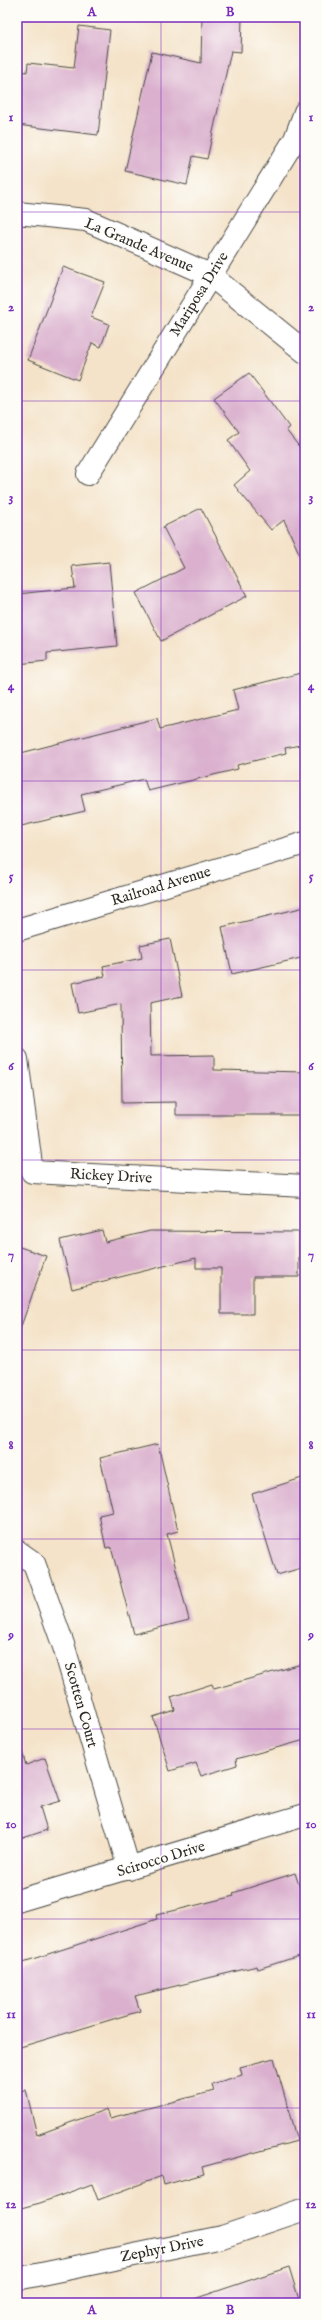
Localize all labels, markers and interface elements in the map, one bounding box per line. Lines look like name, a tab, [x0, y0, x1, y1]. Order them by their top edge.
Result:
text: A	[87, 4, 98, 21]
text: B	[226, 4, 235, 21]
text: 1	[9, 109, 14, 126]
text: 1	[309, 109, 314, 126]
street label: La Grande Avenue	[82, 214, 196, 277]
street label: Mariposa Drive	[165, 248, 233, 340]
text: 2	[8, 299, 14, 316]
text: 2	[308, 299, 314, 316]
text: 3	[9, 489, 14, 506]
text: 3	[309, 489, 314, 506]
text: 4	[8, 678, 15, 695]
text: 4	[308, 678, 315, 695]
street label: Railroad Avenue	[109, 862, 213, 910]
text: 5	[9, 868, 14, 885]
text: 5	[309, 868, 314, 885]
text: 6	[8, 1058, 14, 1075]
text: 6	[308, 1058, 314, 1075]
street label: Rickey Drive	[69, 1164, 153, 1188]
text: 7	[8, 1247, 14, 1264]
text: 7	[308, 1247, 314, 1264]
text: 8	[8, 1437, 14, 1454]
text: 8	[308, 1437, 314, 1454]
text: 9	[7, 1627, 14, 1644]
text: 9	[307, 1627, 314, 1644]
street label: Scotten Court	[60, 1660, 102, 1750]
text: 10	[5, 1816, 17, 1833]
text: 10	[305, 1816, 317, 1833]
street label: Scirocco Drive	[115, 1837, 207, 1881]
text: 11	[6, 2006, 16, 2023]
text: 11	[306, 2006, 316, 2023]
text: 12	[6, 2196, 16, 2213]
text: 12	[306, 2196, 316, 2213]
street label: Zephyr Drive	[119, 2232, 205, 2266]
text: A	[87, 2302, 98, 2319]
text: B	[226, 2302, 235, 2319]

